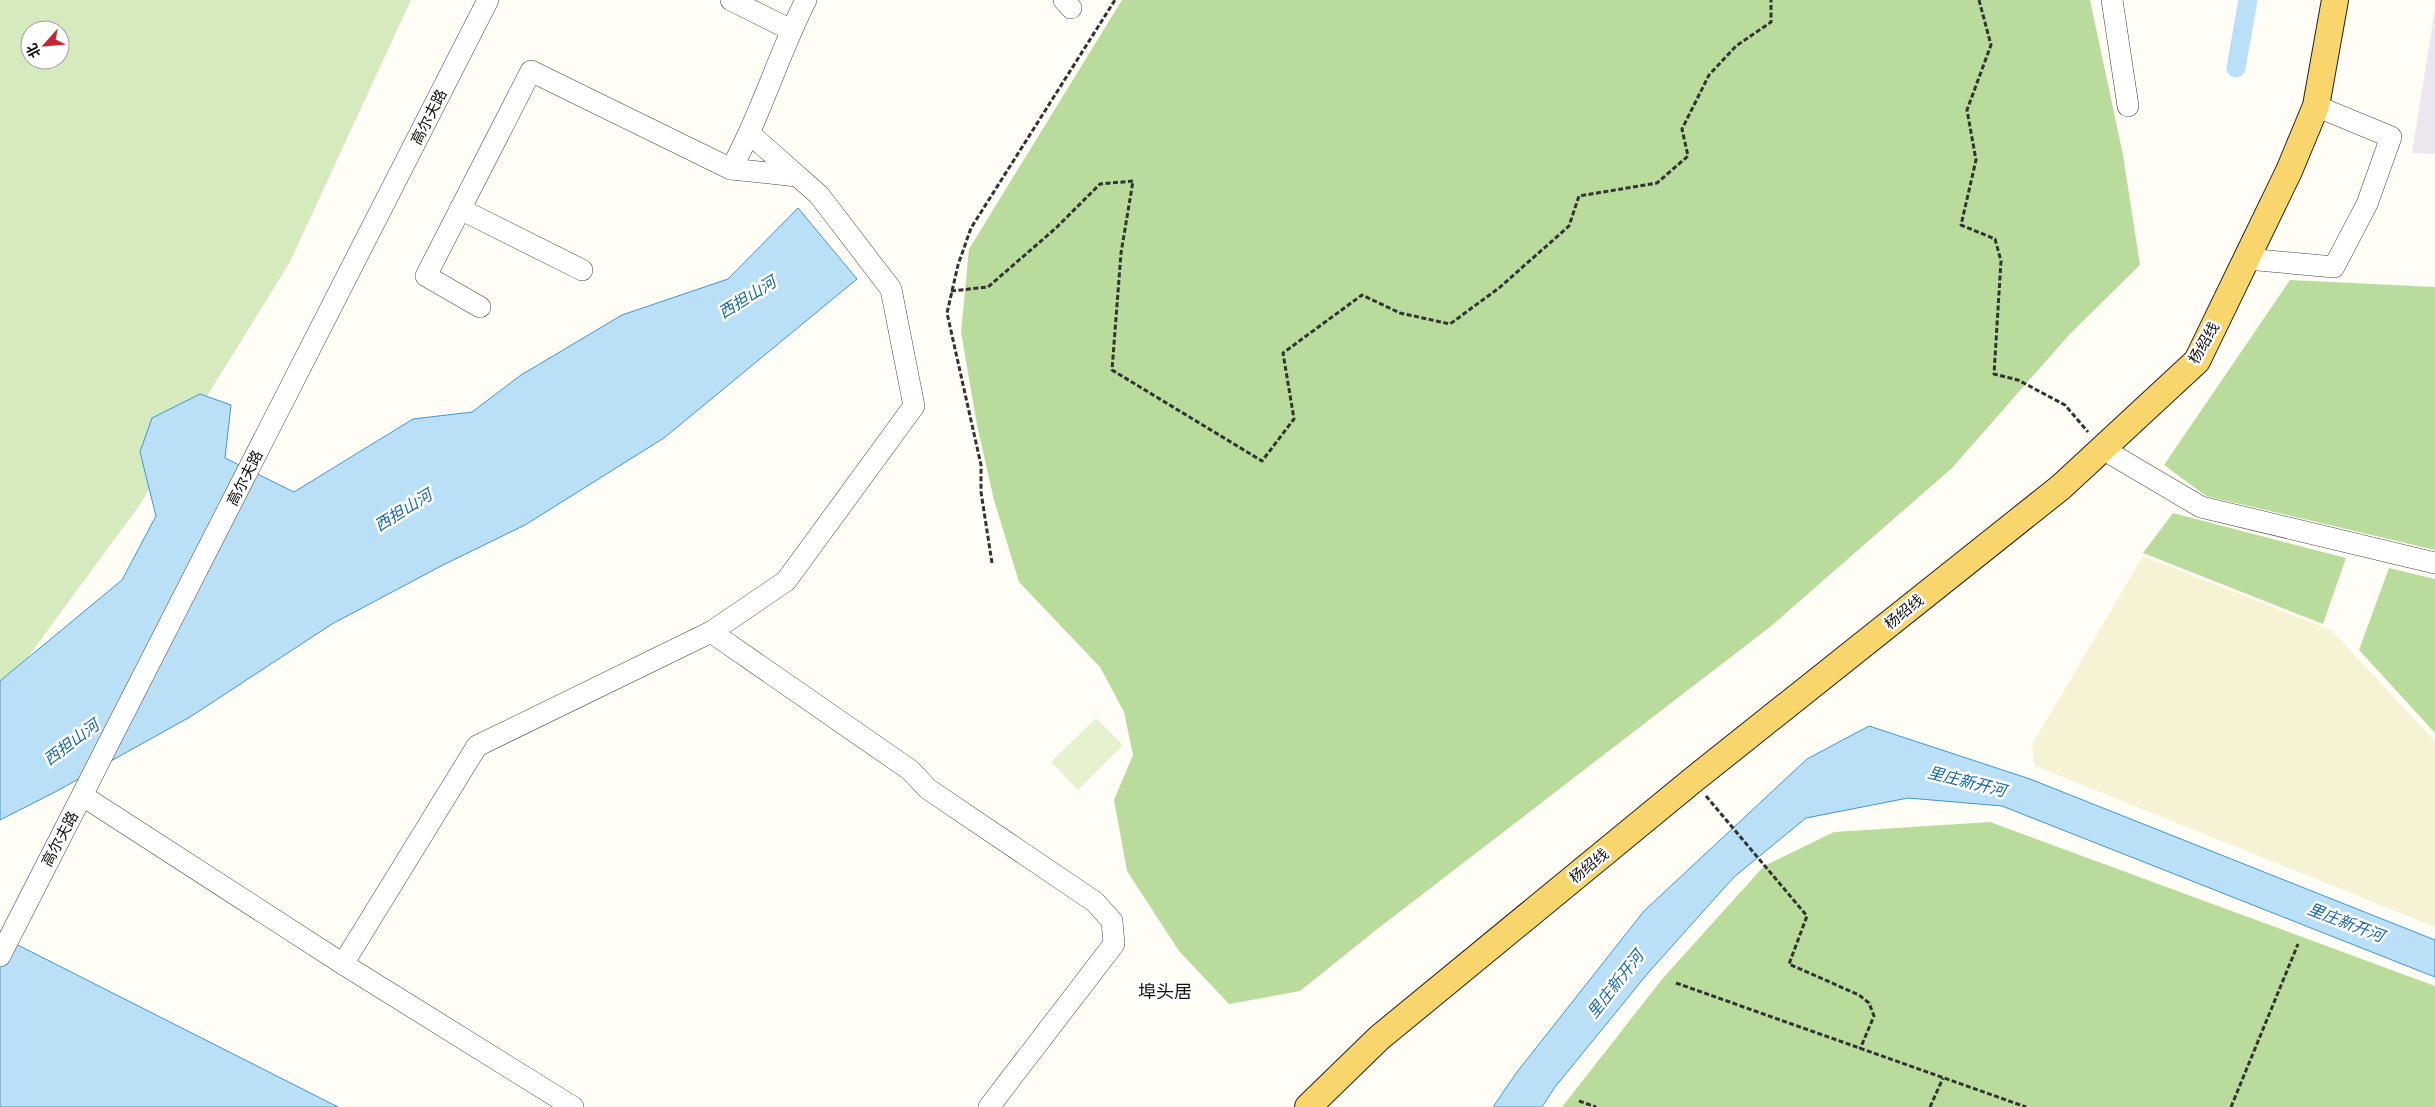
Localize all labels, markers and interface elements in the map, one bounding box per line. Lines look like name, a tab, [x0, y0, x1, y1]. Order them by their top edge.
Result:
north arrow	[20, 20, 70, 70]
text: 北	[23, 41, 44, 61]
street label: 高尔夫路	[407, 86, 451, 148]
water label: 西担山河	[715, 271, 782, 322]
street label: 杨绍线	[2185, 319, 2223, 367]
street label: 高尔夫路	[223, 447, 267, 509]
water label: 西担山河	[371, 484, 438, 535]
street label: 杨绍线	[1881, 591, 1927, 633]
water label: 西担山河	[40, 714, 105, 769]
water label: 里庄新开河	[1926, 763, 2011, 801]
street label: 高尔夫路	[38, 808, 82, 870]
street label: 杨绍线	[1566, 845, 1612, 887]
water label: 里庄新开河	[2305, 899, 2389, 947]
water label: 里庄新开河	[1583, 945, 1649, 1022]
district label: 埠头居	[1138, 981, 1192, 1002]

